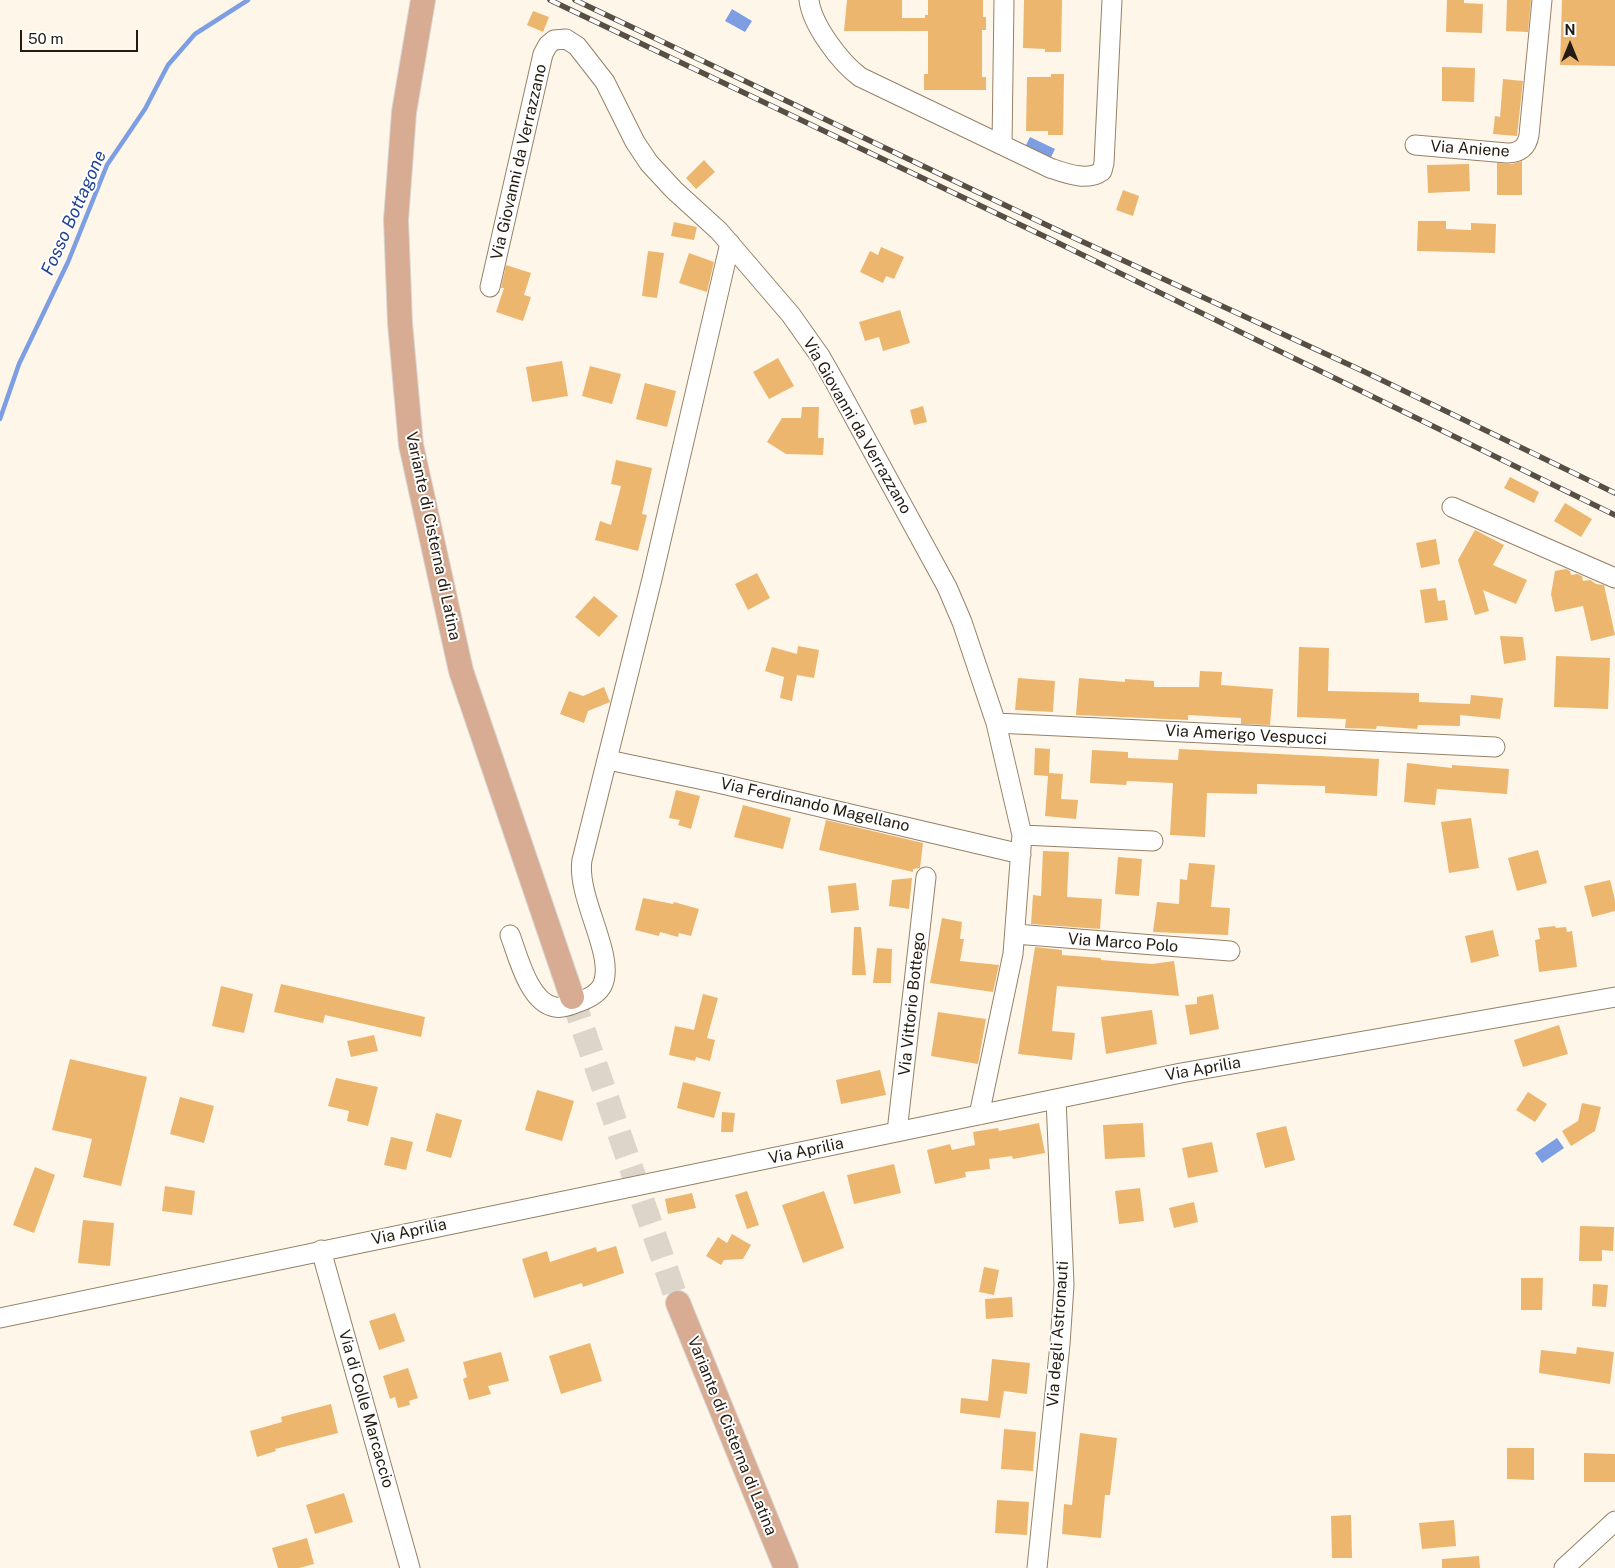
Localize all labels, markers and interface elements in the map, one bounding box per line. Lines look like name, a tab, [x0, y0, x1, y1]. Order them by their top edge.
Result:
scale bar	[22, 20, 140, 52]
north arrow	[1545, 20, 1595, 70]
text: N	[1565, 22, 1575, 38]
text: 50 m	[28, 30, 63, 47]
street label: Via Giovanni da Verrazzano	[487, 62, 551, 262]
street label: Via Aniene	[1430, 137, 1510, 161]
water label: Fosso Bottagone	[37, 147, 111, 279]
street label: Via Giovanni da Verrazzano	[799, 334, 915, 518]
street label: Variante di Cisterna di Latina	[401, 430, 465, 642]
street label: Via Amerigo Vespucci	[1165, 721, 1327, 749]
street label: Via Ferdinando Magellano	[719, 774, 911, 836]
street label: Via Marco Polo	[1067, 930, 1179, 956]
street label: Via Vittorio Bottego	[895, 931, 929, 1077]
street label: Via Aprilia	[1164, 1053, 1242, 1085]
street label: Via Aprilia	[767, 1134, 845, 1168]
street label: Via Aprilia	[370, 1215, 448, 1249]
street label: Via degli Astronauti	[1043, 1260, 1073, 1408]
street label: Via di Colle Marcaccio	[334, 1328, 398, 1490]
street label: Variante di Cisterna di Latina	[683, 1334, 781, 1538]

